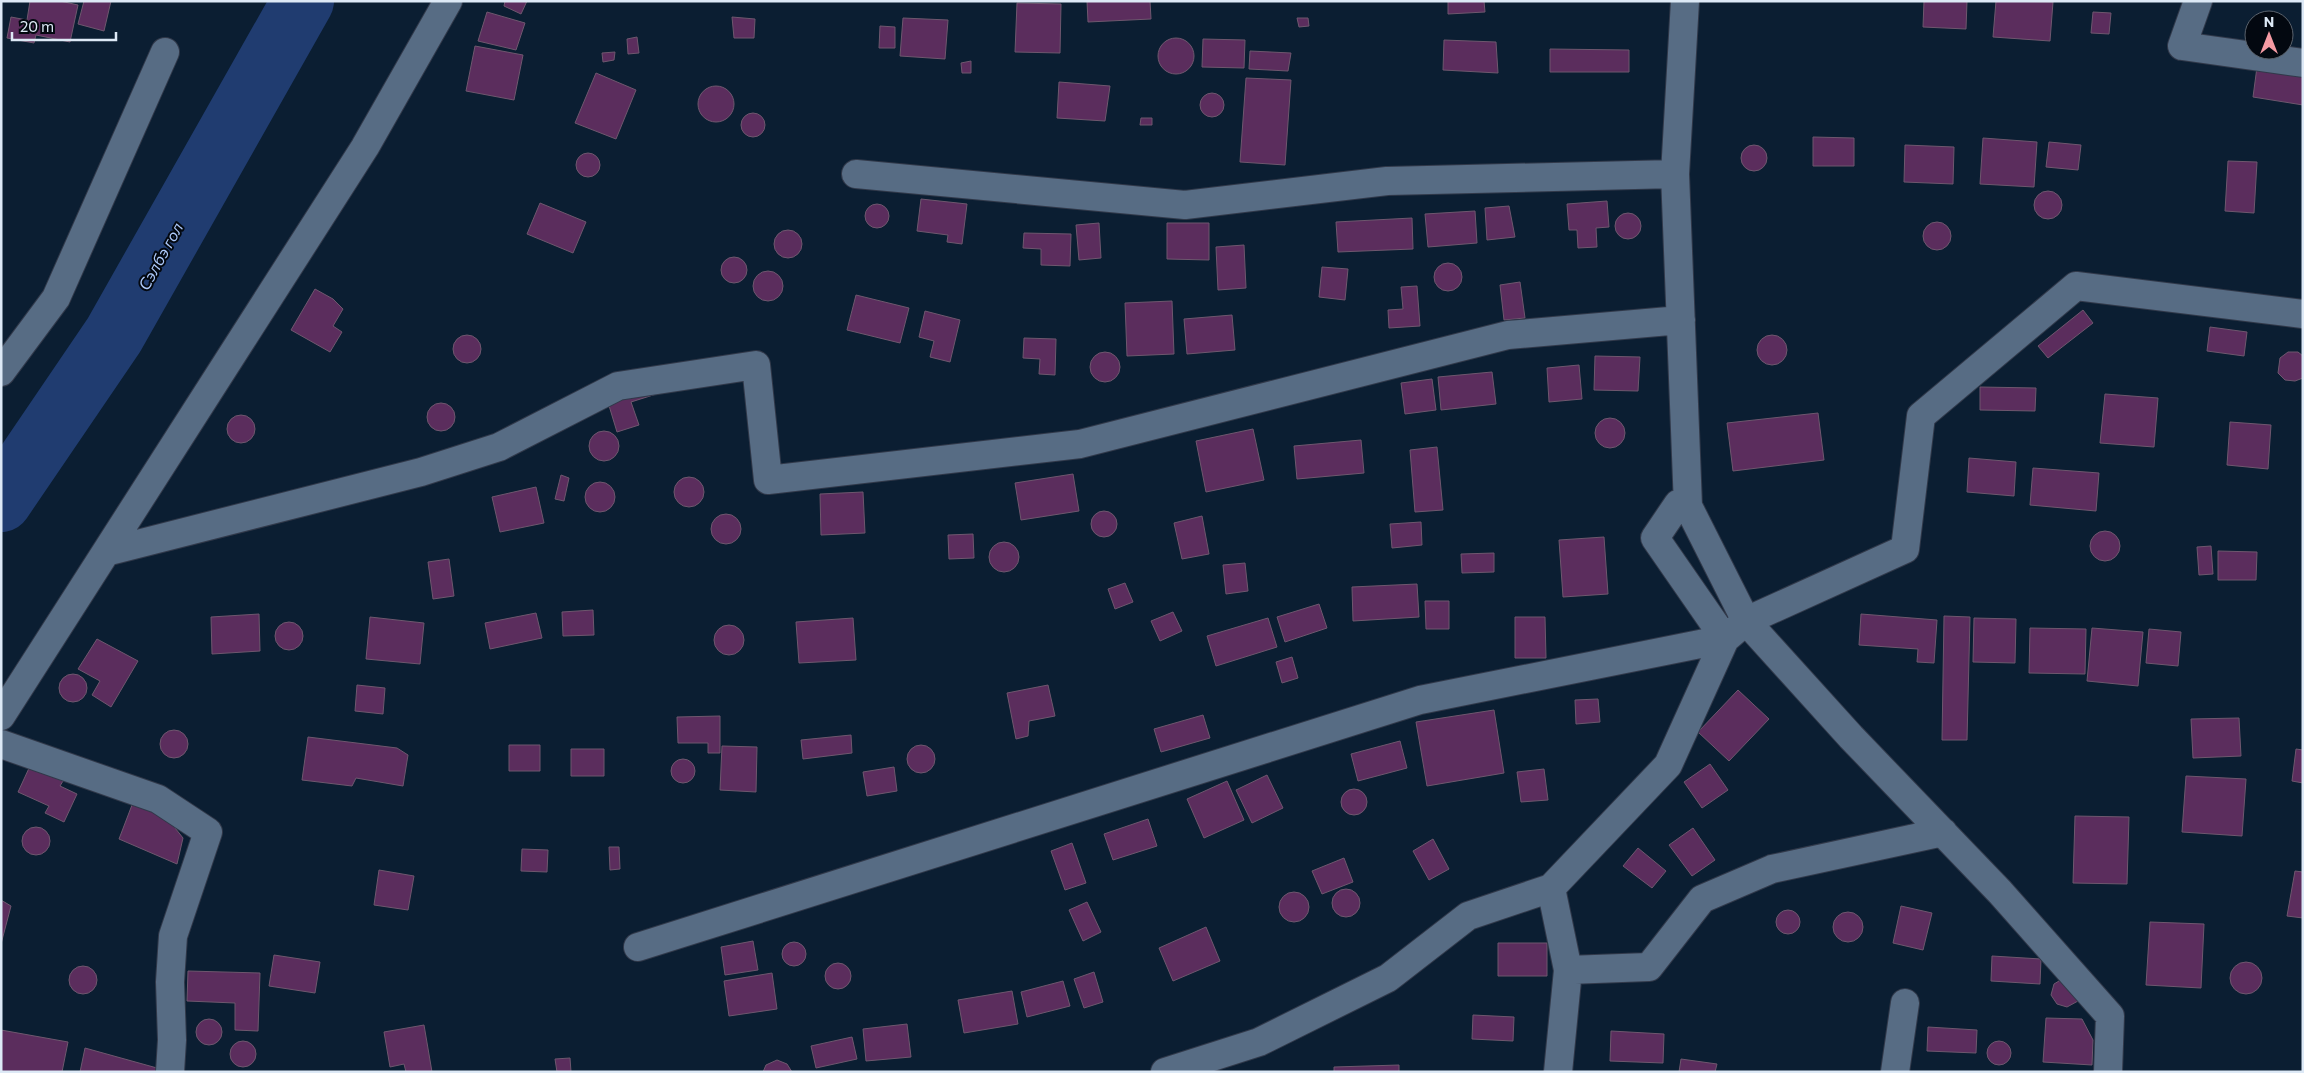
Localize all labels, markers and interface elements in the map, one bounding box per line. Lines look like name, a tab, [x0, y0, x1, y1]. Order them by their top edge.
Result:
scale bar	[12, 10, 116, 42]
north arrow	[2244, 10, 2294, 60]
text: N	[2264, 13, 2274, 30]
text: 20 m	[20, 17, 54, 35]
water label: Сэлбэ гол	[134, 219, 186, 293]

